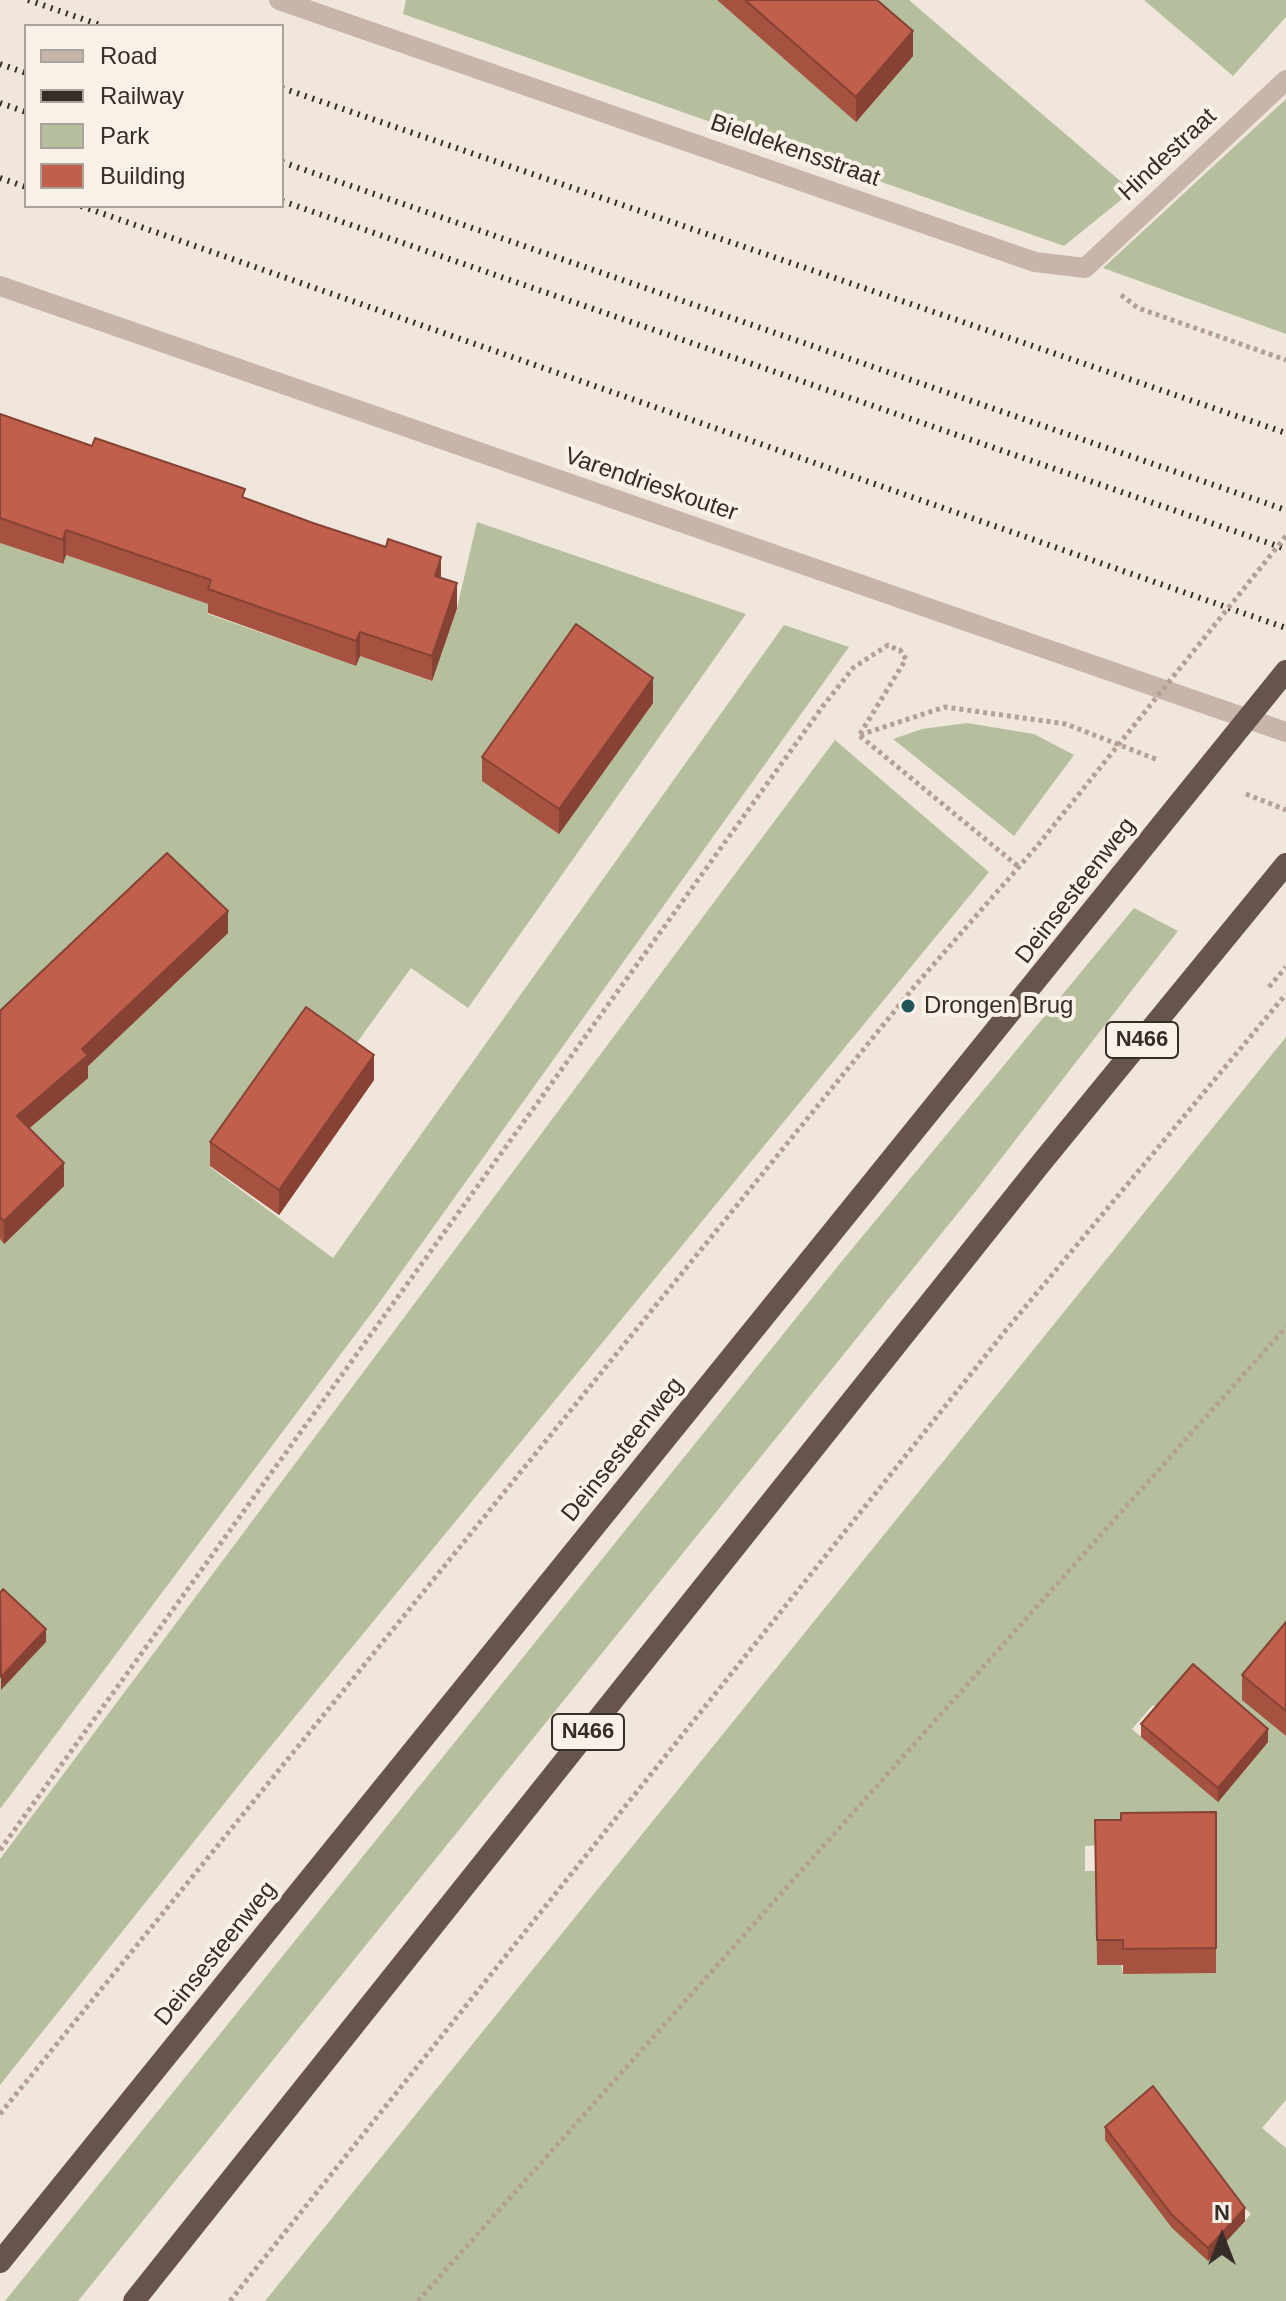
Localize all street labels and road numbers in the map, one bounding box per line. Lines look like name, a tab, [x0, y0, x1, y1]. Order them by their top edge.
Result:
street label: Hindestraat	[1113, 103, 1223, 207]
street label: Bieldekensstraat	[706, 109, 884, 193]
street label: Varendrieskouter	[561, 442, 741, 528]
street label: Deinsesteenweg	[1010, 812, 1142, 970]
road number: N466	[1106, 1022, 1178, 1058]
street label: Deinsesteenweg	[556, 1372, 690, 1528]
road number: N466	[552, 1714, 624, 1750]
street label: Deinsesteenweg	[149, 1876, 283, 2032]

